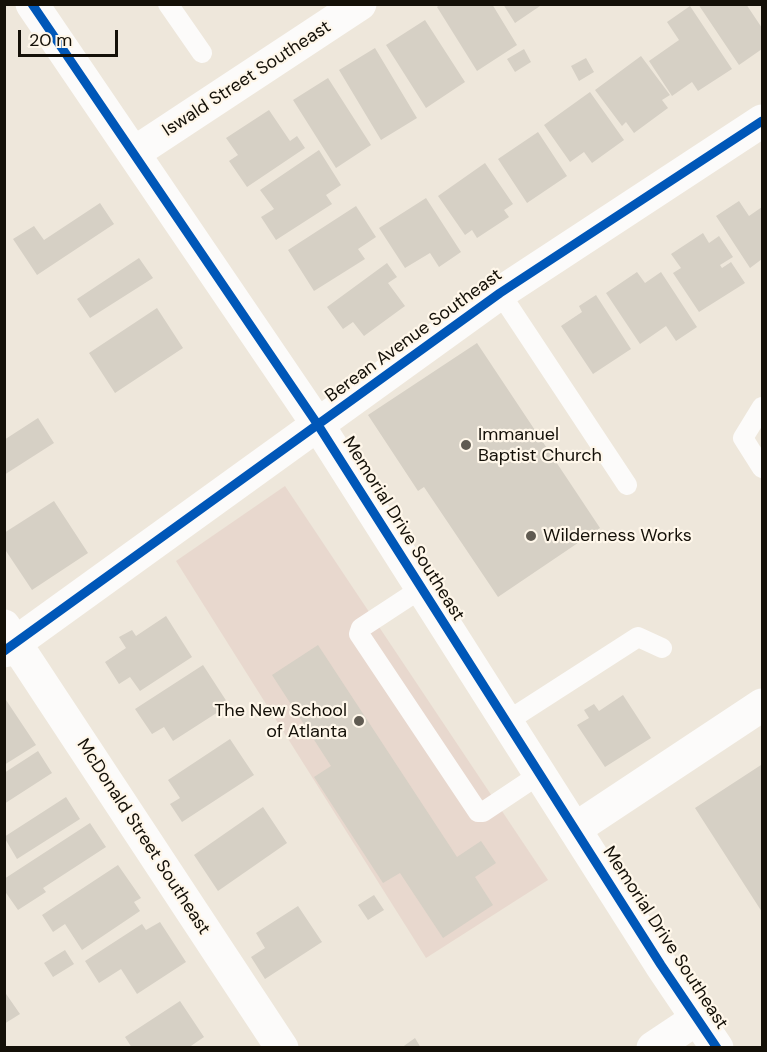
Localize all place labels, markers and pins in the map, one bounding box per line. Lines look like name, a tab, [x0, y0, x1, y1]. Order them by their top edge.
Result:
place label: Immanuel Baptist Church	[478, 424, 602, 466]
marker: Immanuel Baptist Church	[459, 438, 473, 452]
place label: Wilderness Works	[543, 525, 692, 547]
marker: Wilderness Works	[524, 529, 538, 543]
place label: The New School of Atlanta	[214, 700, 347, 742]
marker: The New School of Atlanta	[352, 714, 366, 728]

